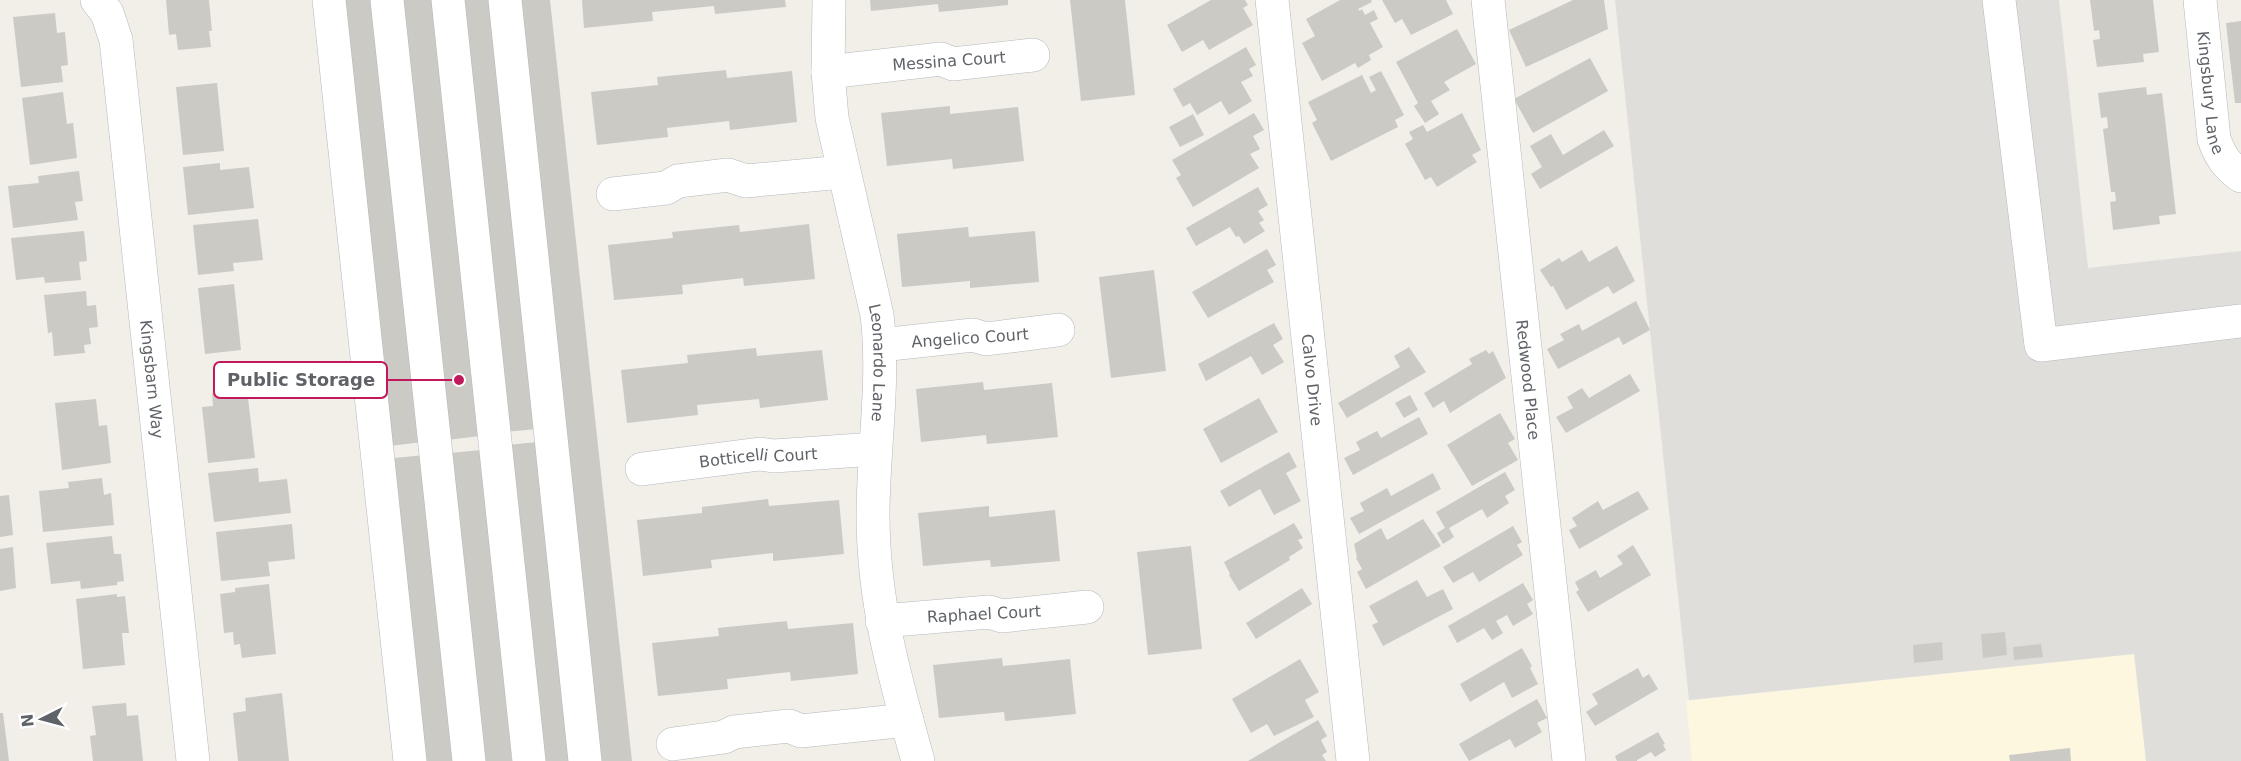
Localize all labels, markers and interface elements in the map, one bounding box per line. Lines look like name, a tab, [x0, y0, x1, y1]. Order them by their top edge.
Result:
street label: Kingsbury Lane	[2194, 30, 2229, 157]
street label: Messina Court	[892, 48, 1006, 74]
street label: Leonardo Lane	[865, 302, 889, 422]
street label: Kingsbarn Way	[136, 319, 168, 439]
street label: Redwood Place	[1513, 319, 1544, 441]
street label: Angelico Court	[911, 324, 1029, 352]
street label: Calvo Drive	[1298, 333, 1327, 427]
callout: Public Storage	[214, 362, 387, 398]
text: Public Storage	[227, 369, 375, 390]
street label: Botticelli Court	[698, 444, 818, 471]
street label: Raphael Court	[927, 602, 1041, 626]
north arrow	[12, 689, 72, 749]
text: N	[17, 713, 38, 728]

